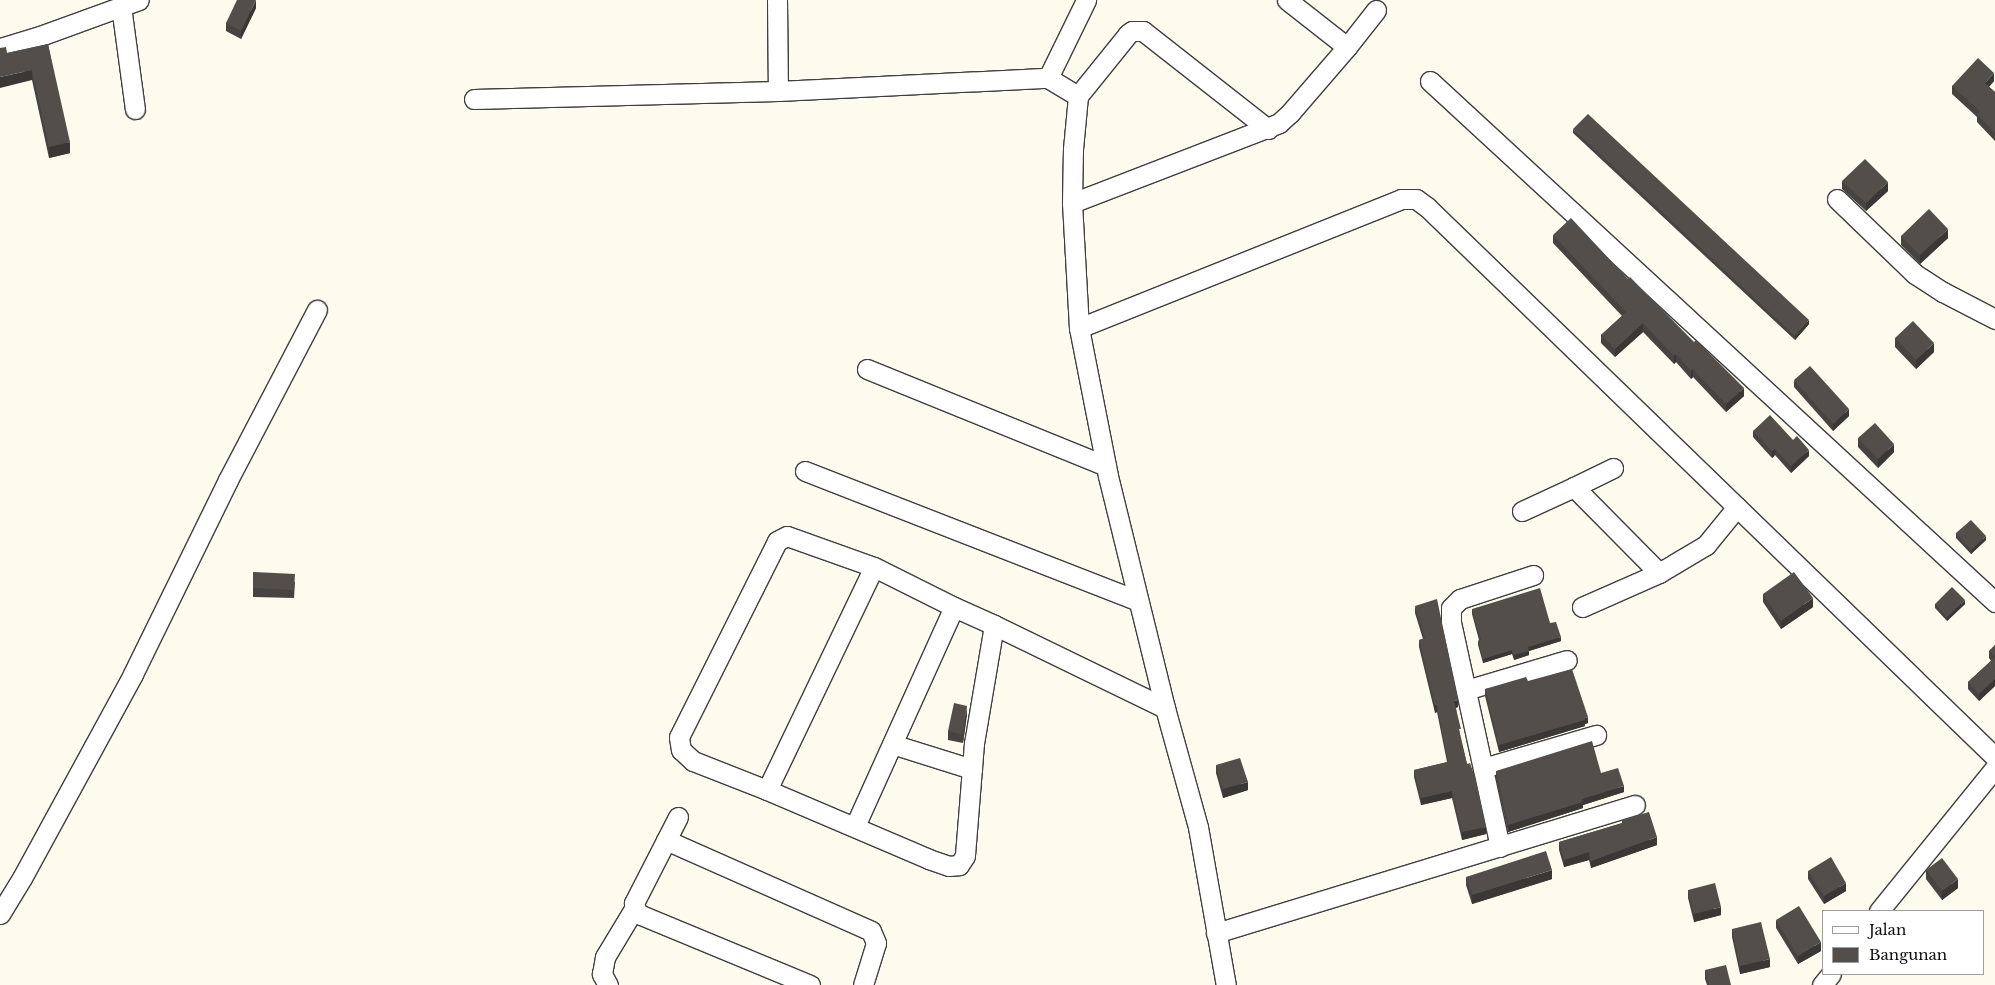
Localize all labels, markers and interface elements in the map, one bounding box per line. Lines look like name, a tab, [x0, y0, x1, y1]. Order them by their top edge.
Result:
legend	[1822, 910, 1985, 975]
text: Jalan	[1869, 920, 1906, 939]
text: Bangunan	[1869, 945, 1947, 964]

